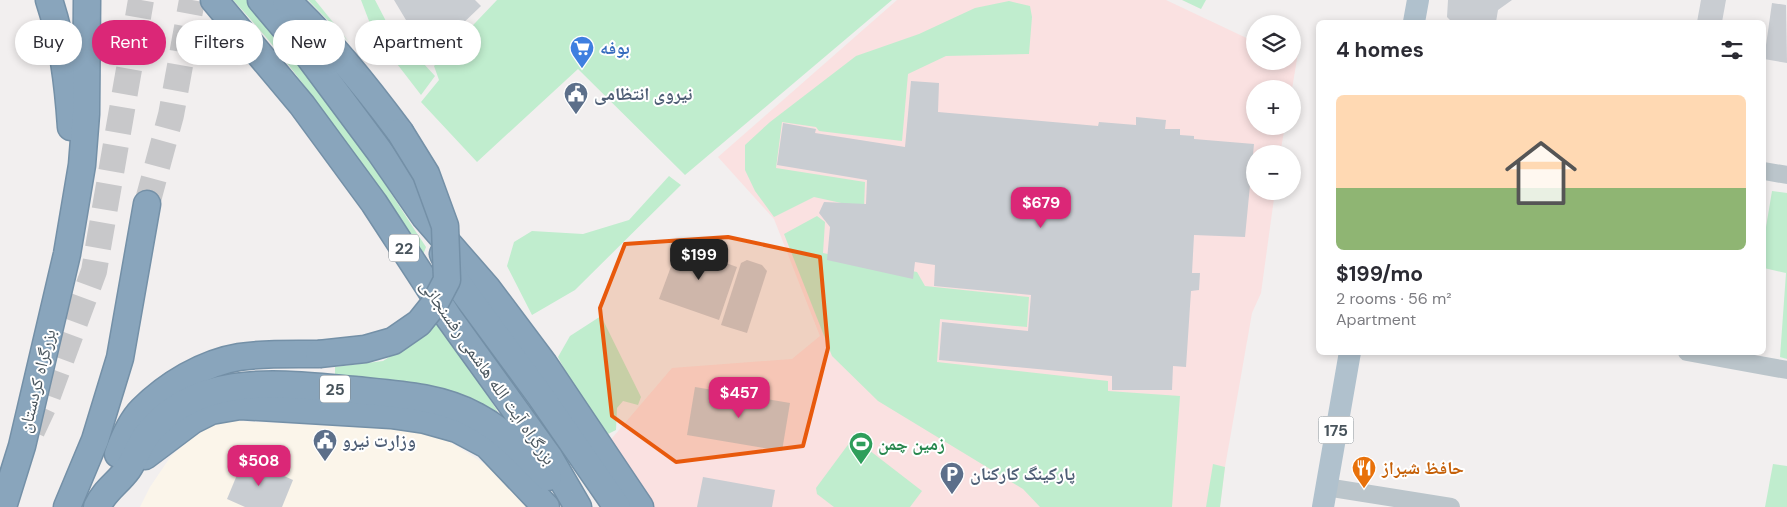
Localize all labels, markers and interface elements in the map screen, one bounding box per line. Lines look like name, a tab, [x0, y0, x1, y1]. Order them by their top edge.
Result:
map controls	[1246, 15, 1301, 200]
button: layers	[1246, 15, 1301, 70]
chip: Buy	[15, 20, 82, 65]
chip: Rent	[92, 20, 166, 65]
chip: Filters	[176, 20, 263, 65]
chip: New	[273, 20, 345, 65]
chip: Apartment	[355, 20, 481, 65]
supermarket icon: بوفه	[569, 35, 595, 69]
place label: بوفه	[600, 36, 630, 60]
text: 4 homes	[1336, 36, 1424, 64]
icon: filters	[1718, 36, 1746, 64]
button: +	[1246, 80, 1301, 135]
public building icon: نیروی انتظامی	[563, 81, 589, 115]
place label: نیروی انتظامی	[594, 82, 693, 106]
icon: home	[1496, 128, 1586, 218]
button: −	[1246, 145, 1301, 200]
pin: $679	[1011, 186, 1071, 229]
text: $679	[1022, 192, 1060, 213]
road number: 22	[389, 234, 419, 262]
pin: $199	[669, 238, 729, 281]
text: $199	[681, 244, 717, 265]
text: $199/mo	[1336, 260, 1423, 288]
street label: بزرگراه آیت الله هاشمی رفسنجانی	[415, 274, 561, 470]
text: 2 rooms · 56 m²	[1336, 288, 1452, 309]
text: Apartment	[1336, 309, 1416, 330]
street label: بزرگراه کردستان	[13, 327, 61, 435]
road number: 25	[320, 376, 350, 402]
pin: $457	[709, 376, 769, 419]
text: $457	[720, 382, 758, 403]
road number: 175	[1318, 416, 1354, 444]
public building icon: وزارت نیرو	[312, 428, 338, 462]
place label: وزارت نیرو	[342, 429, 416, 453]
sports icon: زمین چمن	[848, 431, 874, 465]
place label: زمین چمن	[878, 432, 945, 456]
pin: $508	[229, 444, 289, 487]
text: $508	[238, 450, 280, 471]
restaurant icon: حافظ شیراز	[1351, 455, 1377, 489]
place label: حافظ شیراز	[1381, 456, 1464, 480]
parking icon: پارکینگ کارکنان	[939, 461, 965, 495]
place label: پارکینگ کارکنان	[970, 462, 1075, 486]

